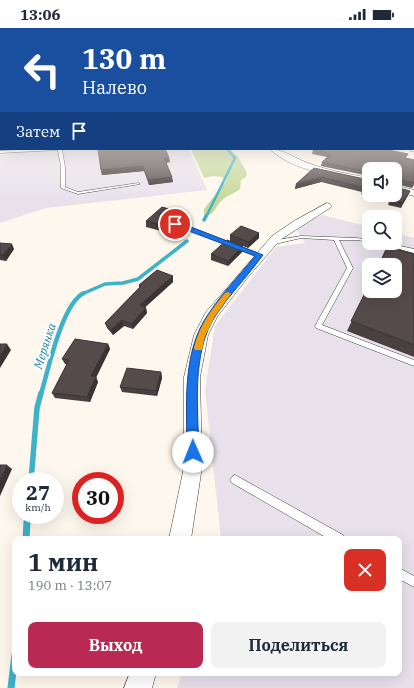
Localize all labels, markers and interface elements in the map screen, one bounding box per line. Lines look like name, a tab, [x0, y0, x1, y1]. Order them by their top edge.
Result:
text: 13:06	[20, 5, 61, 24]
text: 130 m	[82, 40, 166, 77]
icon: left	[16, 44, 68, 96]
text: Налево	[82, 76, 147, 99]
icon: arrive	[68, 120, 90, 142]
text: Затем	[16, 122, 60, 141]
map controls	[362, 162, 402, 298]
button: sound	[362, 162, 402, 202]
pin	[158, 207, 192, 241]
button: search	[362, 210, 402, 250]
icon: arrive	[164, 213, 186, 235]
button: layers	[362, 258, 402, 298]
water label: Мерянка	[30, 321, 59, 372]
position arrow	[172, 431, 214, 473]
speed limit sign: 30	[72, 472, 124, 524]
text: 27	[26, 479, 50, 506]
text: km/h	[25, 501, 51, 514]
text: 1 мин	[28, 546, 98, 578]
button: close	[344, 549, 386, 591]
text: 190 m · 13:07	[28, 577, 112, 594]
button: Выход	[28, 622, 203, 668]
button: Поделиться	[211, 622, 386, 668]

